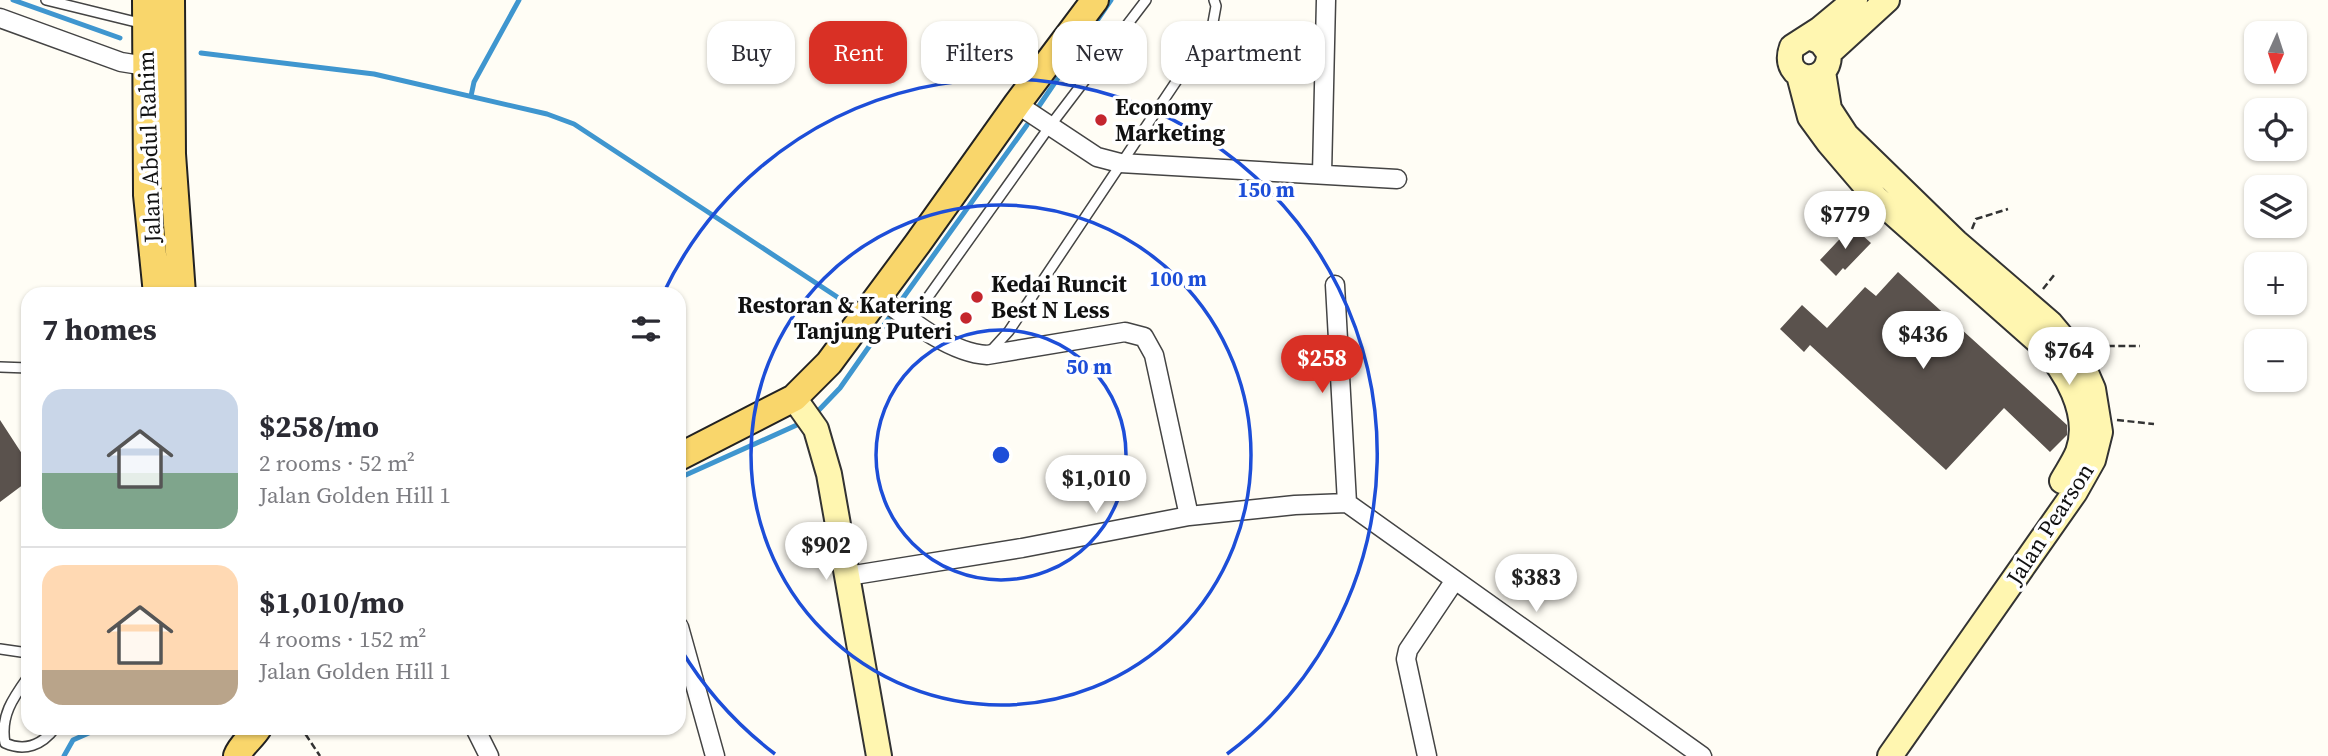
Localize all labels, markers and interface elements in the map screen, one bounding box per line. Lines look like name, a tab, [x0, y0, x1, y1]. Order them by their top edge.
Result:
chip: Buy	[707, 21, 795, 84]
chip: Rent	[809, 21, 907, 84]
chip: Filters	[921, 21, 1038, 84]
chip: New	[1052, 21, 1147, 84]
chip: Apartment	[1161, 21, 1325, 84]
north arrow	[2244, 21, 2306, 84]
map controls	[2244, 21, 2307, 392]
street label: Jalan Abdul Rahim	[130, 50, 168, 245]
place label: Economy Marketing	[1115, 91, 1225, 149]
button: locate	[2244, 98, 2307, 161]
marker: Economy Marketing	[1093, 112, 1109, 128]
text: 150 m	[1237, 175, 1295, 204]
button: layers	[2244, 175, 2307, 238]
pin: $779	[1804, 191, 1886, 251]
text: $779	[1820, 198, 1870, 230]
button: +	[2244, 252, 2307, 315]
text: 100 m	[1149, 264, 1207, 293]
place label: Kedai Runcit Best N Less	[991, 268, 1128, 326]
place label: Restoran & Katering Tanjung Puteri	[737, 289, 952, 347]
marker: Kedai Runcit Best N Less	[969, 289, 985, 305]
text: 7 homes	[42, 309, 157, 350]
icon: filters	[627, 310, 665, 348]
marker: Restoran & Katering Tanjung Puteri	[958, 310, 974, 326]
pin: $436	[1882, 312, 1964, 371]
text: $436	[1898, 318, 1948, 350]
pin: $764	[2028, 328, 2110, 387]
button: −	[2244, 329, 2307, 392]
text: $764	[2044, 334, 2094, 366]
pin: $258	[1281, 336, 1363, 395]
text: $258	[1297, 342, 1347, 374]
text: 50 m	[1066, 352, 1112, 381]
text: $258/mo	[259, 406, 379, 447]
icon: home	[98, 417, 182, 501]
centre of rings	[989, 443, 1013, 467]
text: 2 rooms · 52 m²	[259, 447, 415, 479]
pin: $1,010	[1039, 456, 1153, 515]
street label: Jalan Pearson	[1998, 457, 2101, 592]
text: $1,010	[1061, 462, 1131, 494]
text: Jalan Golden Hill 1	[259, 479, 451, 511]
pin: $902	[785, 522, 867, 582]
text: $902	[801, 529, 851, 561]
pin: $383	[1495, 554, 1577, 614]
text: $383	[1511, 561, 1561, 593]
text: $1,010/mo	[259, 582, 404, 623]
icon: home	[98, 593, 182, 677]
text: 4 rooms · 152 m²	[259, 623, 426, 655]
text: Jalan Golden Hill 1	[259, 655, 451, 687]

